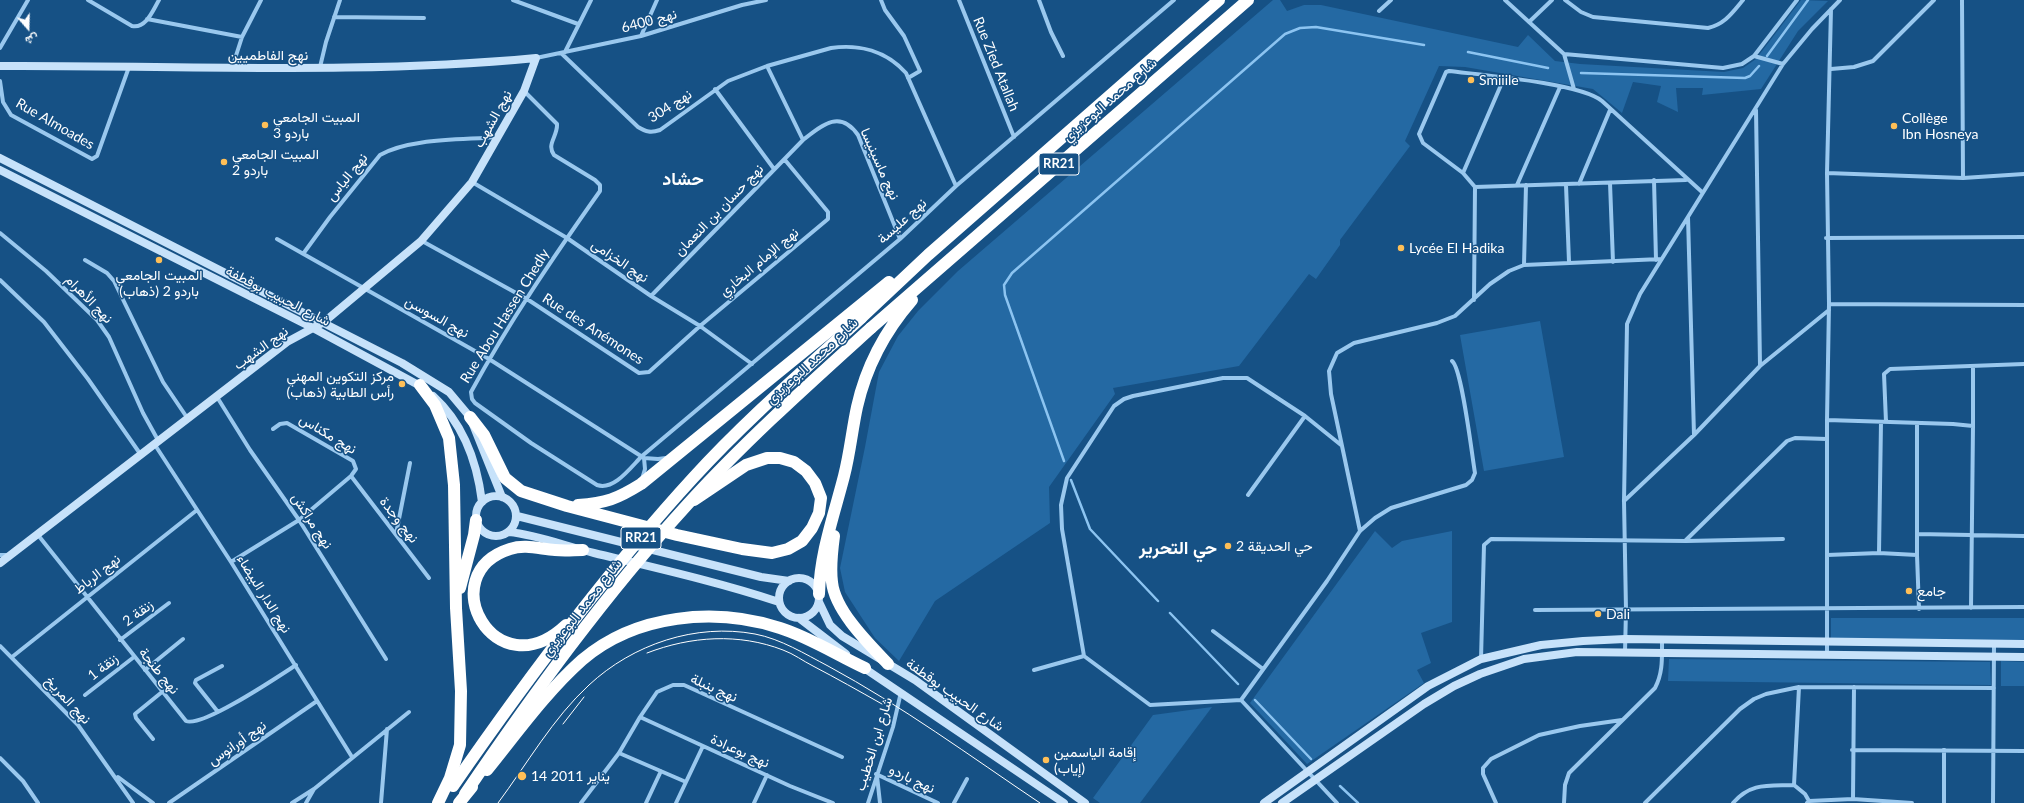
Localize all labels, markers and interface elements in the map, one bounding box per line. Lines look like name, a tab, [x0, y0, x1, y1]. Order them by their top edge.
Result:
street label: نهج 6400	[619, 6, 679, 36]
north arrow	[8, 8, 48, 48]
street label: Rue Zied Atallah	[969, 14, 1023, 114]
text: ش	[24, 31, 41, 48]
street label: نهج الفاطميين	[228, 47, 308, 63]
street label: شارع محمد البوعزيزي	[1060, 55, 1160, 145]
place label: Smiiile	[1479, 72, 1519, 88]
marker: Smiiile	[1466, 75, 1476, 85]
street label: نهج 304	[645, 86, 695, 126]
street label: نهج الشهب	[470, 87, 516, 151]
street label: Rue Almoades	[13, 95, 97, 153]
place label: المبيت الجامعي باردو 3	[273, 109, 360, 142]
place label: Collège Ibn Hosneya	[1902, 110, 1979, 142]
marker: المبيت الجامعي باردو 3	[260, 120, 270, 130]
marker: Collège Ibn Hosneya	[1889, 121, 1899, 131]
street label: نهج ماسينيسا	[857, 126, 903, 202]
place label: المبيت الجامعي باردو 2	[232, 146, 319, 178]
street label: نهج الياس	[323, 150, 371, 204]
road number: RR21	[1039, 153, 1079, 175]
marker: المبيت الجامعي باردو 2	[219, 157, 229, 167]
street label: نهج حسان بن النعمان	[671, 161, 767, 259]
district label: حشاد	[662, 168, 704, 190]
street label: نهج عليسة	[874, 195, 930, 247]
street label: نهج الإمام البخاري	[716, 224, 802, 300]
street label: نهج الخزامى	[588, 236, 652, 286]
place label: Lycée El Hadika	[1409, 240, 1504, 256]
marker: Lycée El Hadika	[1396, 243, 1406, 253]
street label: Rue Abou Hassen Chedly	[457, 246, 553, 386]
marker: المبيت الجامعي باردو 2 (ذهاب)	[154, 255, 164, 265]
street label: شارع الحبيب بوقطفة	[223, 262, 333, 330]
place label: المبيت الجامعي باردو 2 (ذهاب)	[116, 267, 202, 300]
street label: نهج الأهرام	[62, 271, 116, 327]
street label: Rue des Anémones	[539, 290, 647, 368]
street label: نهج السوسن	[402, 293, 472, 341]
street label: شارع محمد البوعزيزي	[763, 314, 861, 408]
street label: نهج الشهب	[230, 323, 292, 373]
place label: مركز التكوين المهني رأس الطابية (ذهاب)	[287, 368, 394, 400]
marker: مركز التكوين المهني رأس الطابية (ذهاب)	[397, 379, 407, 389]
street label: نهج مكناس	[296, 410, 360, 458]
street label: نهج مراكش	[288, 490, 336, 552]
street label: نهج وجدة	[376, 494, 422, 546]
road number: RR21	[621, 527, 661, 549]
district label: حي التحرير	[1139, 537, 1217, 559]
place label: حي الحديقة 2	[1236, 538, 1313, 554]
marker: حي الحديقة 2	[1223, 541, 1233, 551]
street label: نهج الرباط	[70, 551, 124, 597]
street label: نهج الدار البيضاء	[233, 552, 295, 636]
street label: شارع محمد البوعزيزي	[539, 556, 625, 660]
place label: جامع	[1917, 583, 1946, 599]
marker: جامع	[1904, 586, 1914, 596]
street label: زنقة 2	[119, 596, 157, 630]
place label: Dali	[1606, 606, 1630, 622]
marker: Dali	[1593, 609, 1603, 619]
street label: نهج طنجة	[135, 644, 183, 698]
street label: زنقة 1	[85, 650, 121, 684]
street label: شارع الحبيب بوقطفة	[903, 655, 1007, 735]
street label: نهج بنبلة	[688, 670, 740, 706]
street label: نهج المريخ	[42, 672, 94, 728]
street label: شارع ابن الخطيب	[852, 695, 896, 793]
street label: نهج أورانوس	[205, 717, 269, 769]
street label: نهج بوعرادة	[708, 731, 772, 771]
place label: إقامة الياسمين (إياب)	[1054, 744, 1136, 776]
marker: إقامة الياسمين (إياب)	[1041, 755, 1051, 765]
street label: نهج باردو	[886, 761, 938, 797]
place label: 14 يناير 2011	[531, 768, 610, 784]
marker: 14 يناير 2011	[516, 770, 528, 782]

